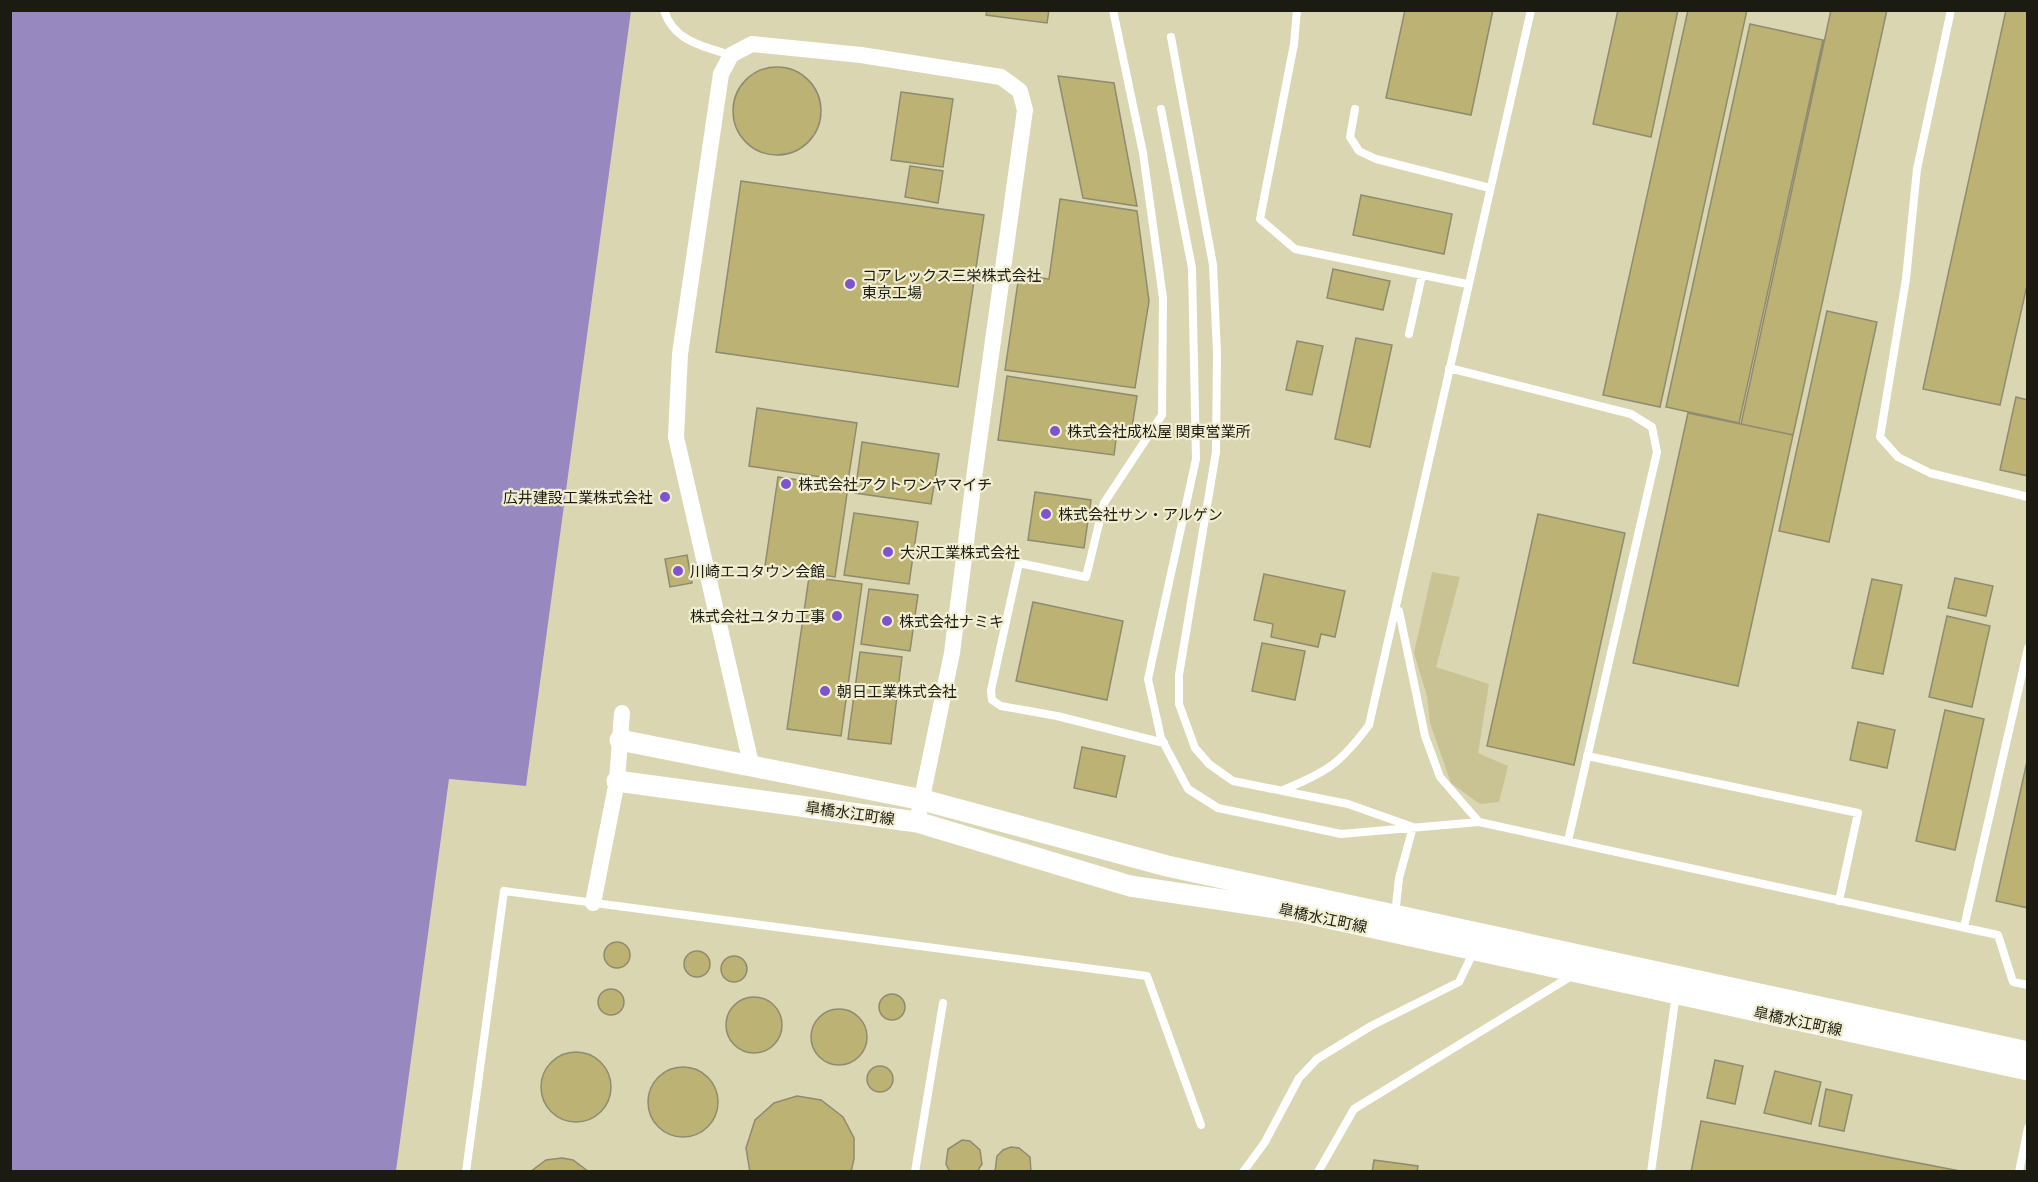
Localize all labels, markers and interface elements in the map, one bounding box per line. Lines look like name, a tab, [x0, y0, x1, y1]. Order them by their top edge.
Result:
place label: コアレックス三栄株式会社 東京工場	[862, 265, 1042, 303]
marker: コアレックス三栄株式会社 東京工場	[843, 277, 857, 291]
place label: 株式会社成松屋 関東営業所	[1067, 421, 1250, 442]
marker: 株式会社成松屋 関東営業所	[1048, 424, 1062, 438]
place label: 株式会社アクトワンヤマイチ	[798, 474, 992, 495]
marker: 株式会社アクトワンヤマイチ	[779, 477, 793, 491]
place label: 広井建設工業株式会社	[503, 487, 653, 508]
marker: 広井建設工業株式会社	[658, 490, 672, 504]
place label: 株式会社サン・アルゲン	[1058, 504, 1223, 525]
marker: 株式会社サン・アルゲン	[1039, 507, 1053, 521]
place label: 大沢工業株式会社	[900, 542, 1020, 563]
marker: 大沢工業株式会社	[881, 545, 895, 559]
place label: 川崎エコタウン会館	[690, 561, 825, 582]
marker: 川崎エコタウン会館	[671, 564, 685, 578]
place label: 株式会社ユタカ工事	[690, 606, 825, 627]
marker: 株式会社ユタカ工事	[830, 609, 844, 623]
place label: 株式会社ナミキ	[899, 611, 1004, 632]
marker: 株式会社ナミキ	[880, 614, 894, 628]
place label: 朝日工業株式会社	[837, 681, 957, 702]
marker: 朝日工業株式会社	[818, 684, 832, 698]
street label: 皐橋水江町線	[804, 796, 896, 830]
street label: 皐橋水江町線	[1277, 898, 1369, 938]
street label: 皐橋水江町線	[1752, 1001, 1844, 1041]

